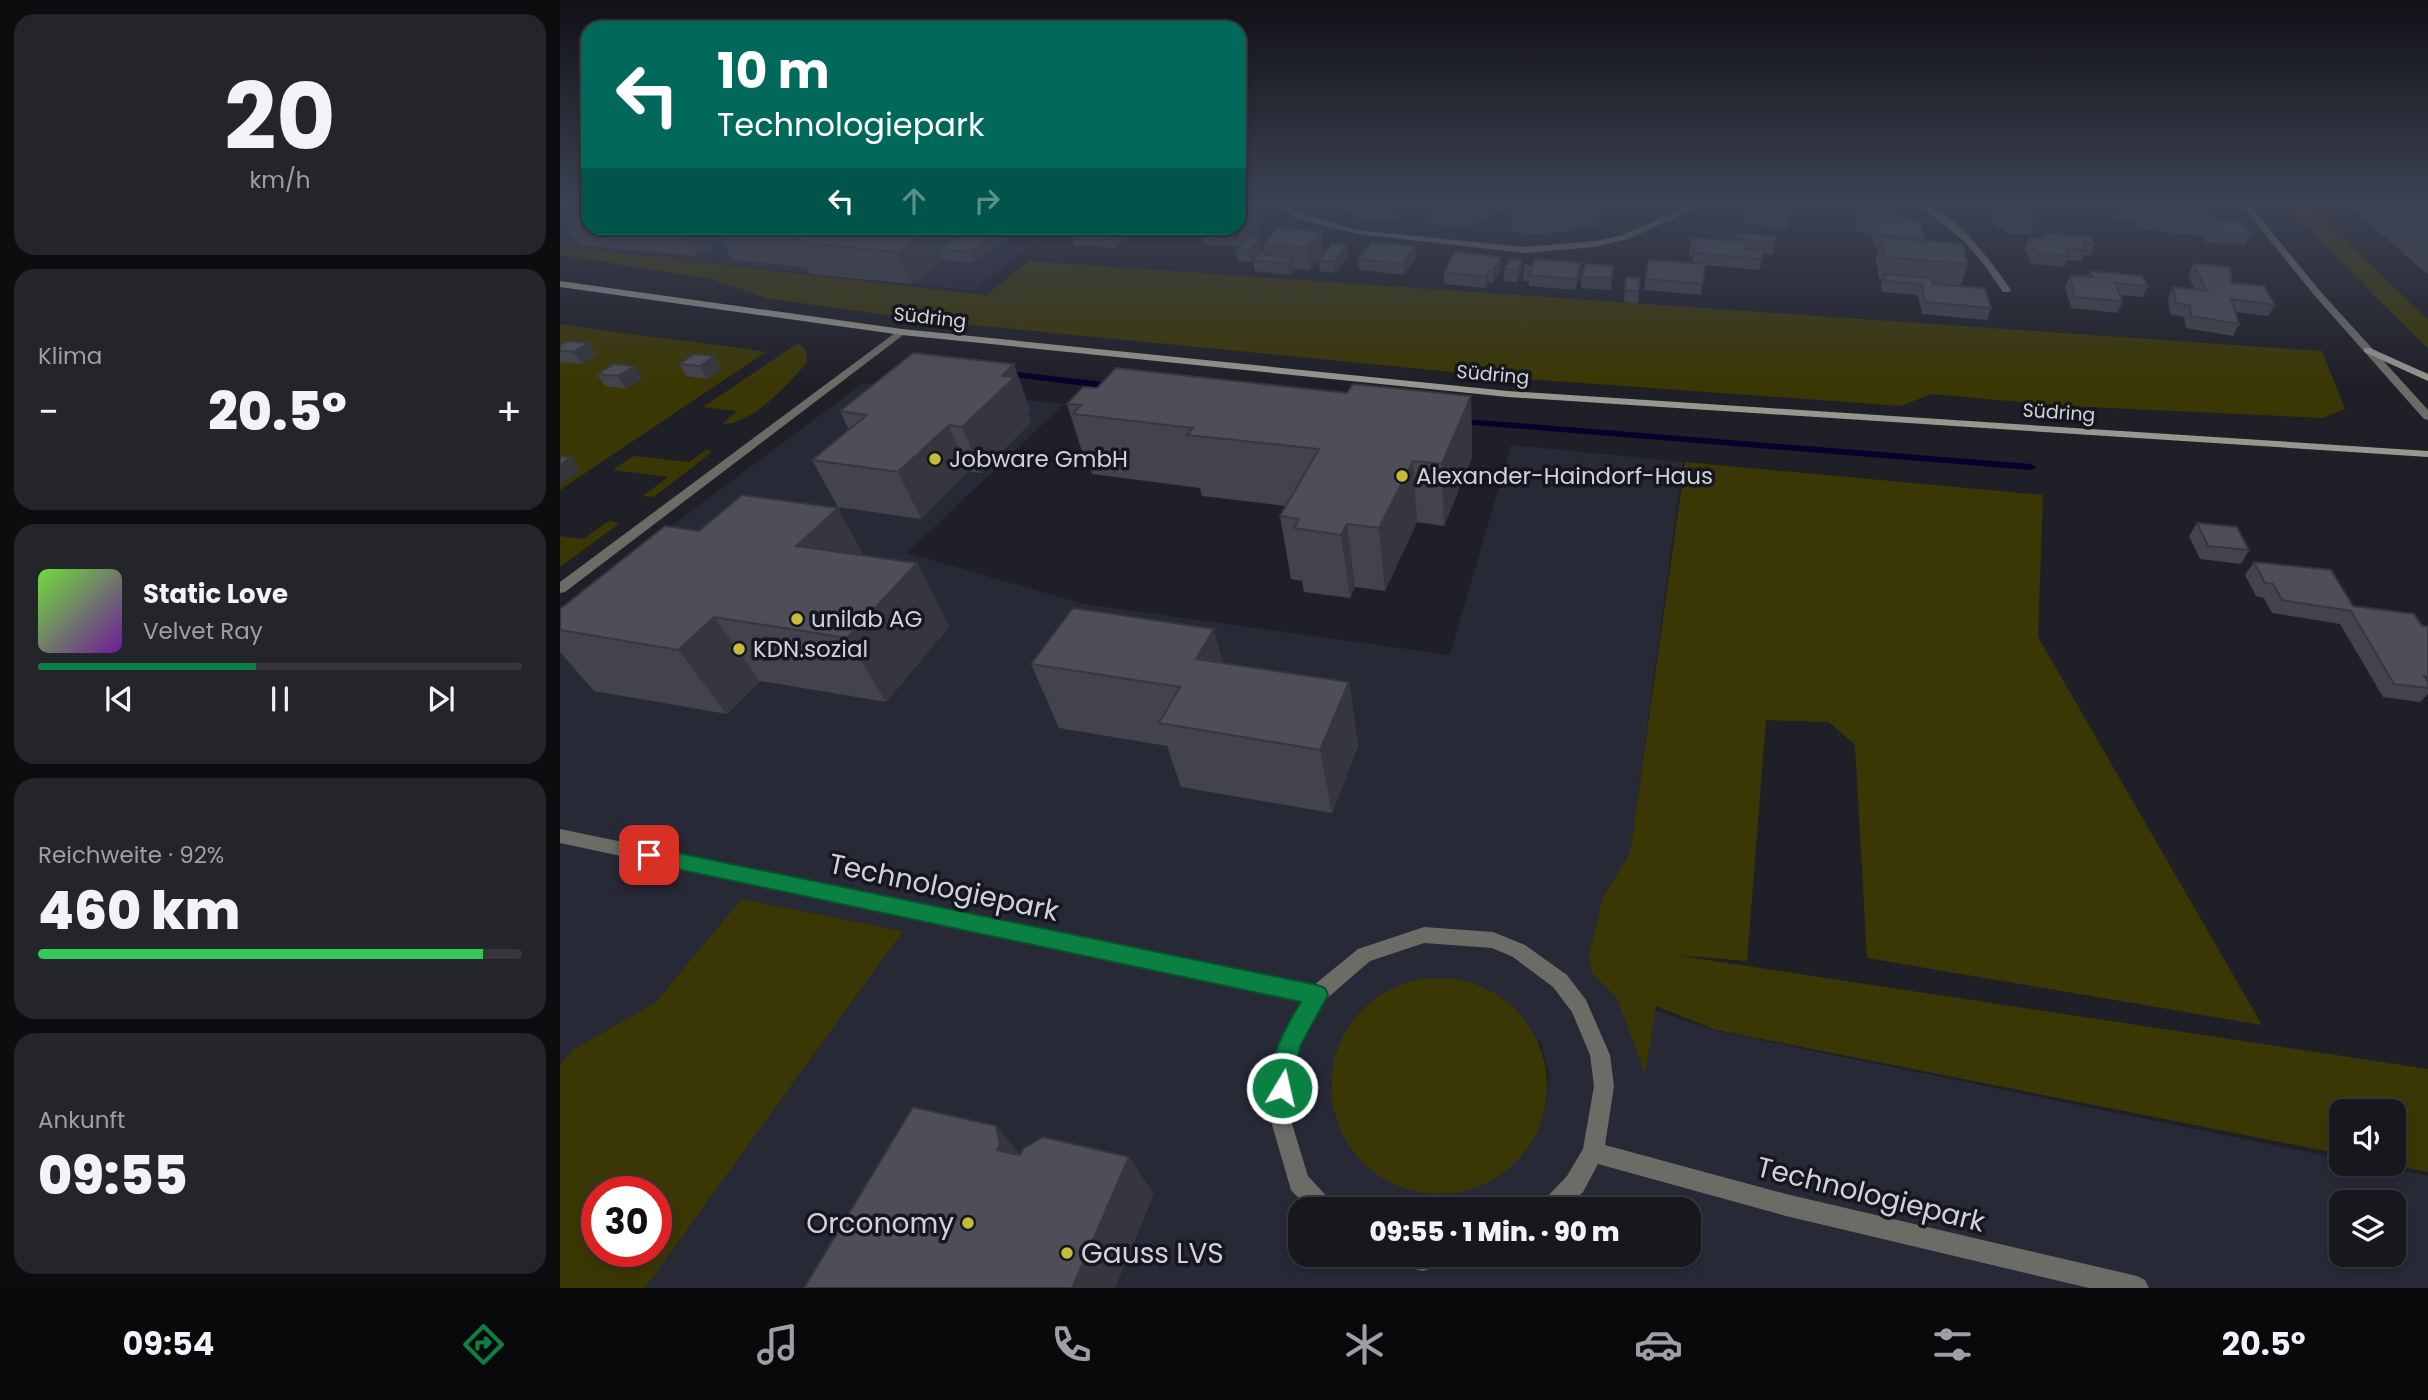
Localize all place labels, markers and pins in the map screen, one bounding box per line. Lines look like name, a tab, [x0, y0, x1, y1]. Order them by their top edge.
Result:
place label: Jobware GmbH	[949, 443, 1128, 475]
marker: Jobware GmbH	[927, 451, 943, 467]
place label: Alexander-Haindorf-Haus	[1416, 460, 1713, 492]
marker: Alexander-Haindorf-Haus	[1394, 468, 1410, 484]
place label: unilab AG	[811, 603, 922, 635]
marker: unilab AG	[789, 611, 805, 627]
place label: KDN.sozial	[753, 633, 868, 665]
marker: KDN.sozial	[731, 641, 747, 657]
pin	[619, 825, 679, 885]
place label: Orconomy	[806, 1204, 954, 1243]
marker: Orconomy	[960, 1215, 976, 1231]
place label: Gauss LVS	[1081, 1234, 1224, 1273]
marker: Gauss LVS	[1059, 1245, 1075, 1261]

